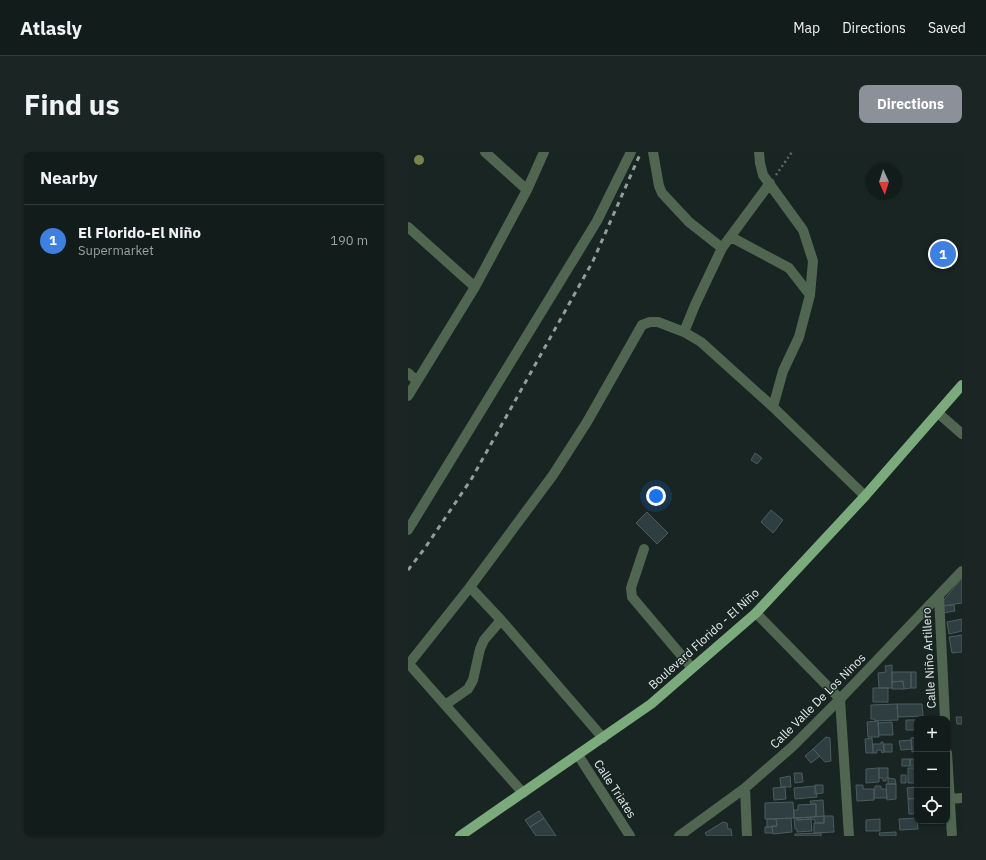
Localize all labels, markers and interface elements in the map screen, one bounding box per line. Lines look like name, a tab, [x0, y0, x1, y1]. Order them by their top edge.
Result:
text: Atlasly	[20, 16, 82, 40]
text: Map	[793, 19, 820, 37]
text: Directions	[842, 19, 906, 37]
text: Saved	[928, 19, 966, 37]
button: Directions	[859, 85, 962, 123]
text: Find us	[24, 86, 120, 123]
north arrow	[866, 164, 902, 200]
text: Nearby	[40, 167, 98, 189]
text: El Florido-El Niño	[78, 223, 201, 242]
text: 1	[49, 232, 57, 249]
text: 190 m	[330, 232, 368, 249]
pin: 1	[930, 239, 956, 269]
text: Supermarket	[78, 242, 154, 259]
your location	[646, 486, 666, 506]
street label: Boulevard Florido - El Niño	[645, 585, 762, 692]
street label: Calle Niño Artillero	[918, 607, 939, 709]
street label: Calle Valle De Los Ninos	[767, 650, 869, 751]
map controls	[914, 716, 950, 824]
button: +	[914, 716, 950, 752]
button: −	[914, 752, 950, 788]
street label: Calle Triates	[591, 757, 640, 821]
button: locate	[914, 788, 950, 824]

